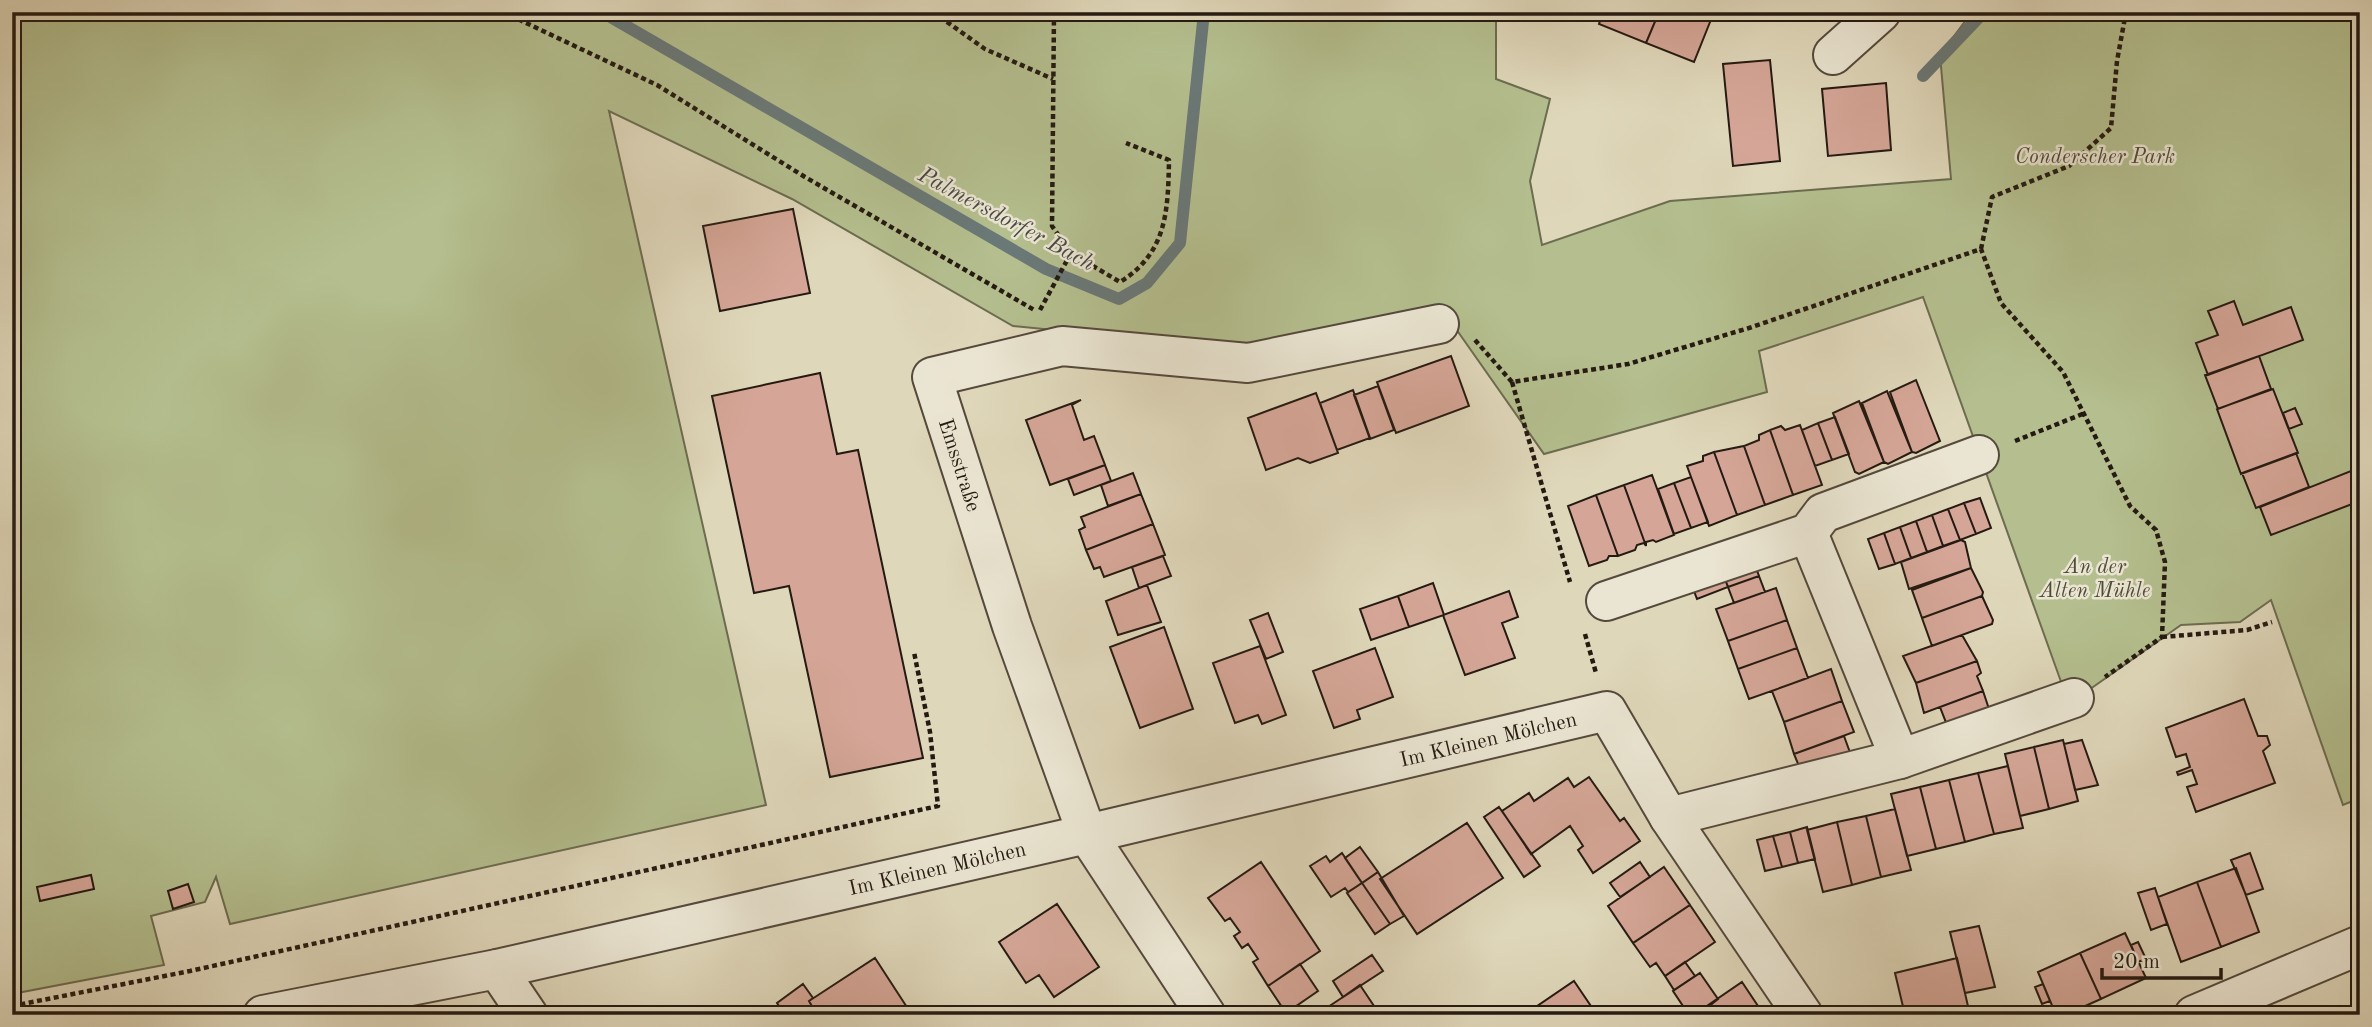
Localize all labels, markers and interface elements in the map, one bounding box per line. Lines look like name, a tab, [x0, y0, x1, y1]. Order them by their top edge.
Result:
park label: Conderscher Park	[2015, 147, 2175, 168]
water label: Palmersdorfer Bach	[913, 163, 1098, 276]
street label: Emsstraße	[934, 416, 983, 515]
park label: An der Alten Mühle	[2039, 557, 2150, 602]
street label: Im Kleinen Mölchen	[1398, 709, 1579, 772]
street label: Im Kleinen Mölchen	[847, 839, 1028, 900]
scale bar	[2102, 936, 2222, 980]
text: 20 m	[2113, 952, 2160, 973]

